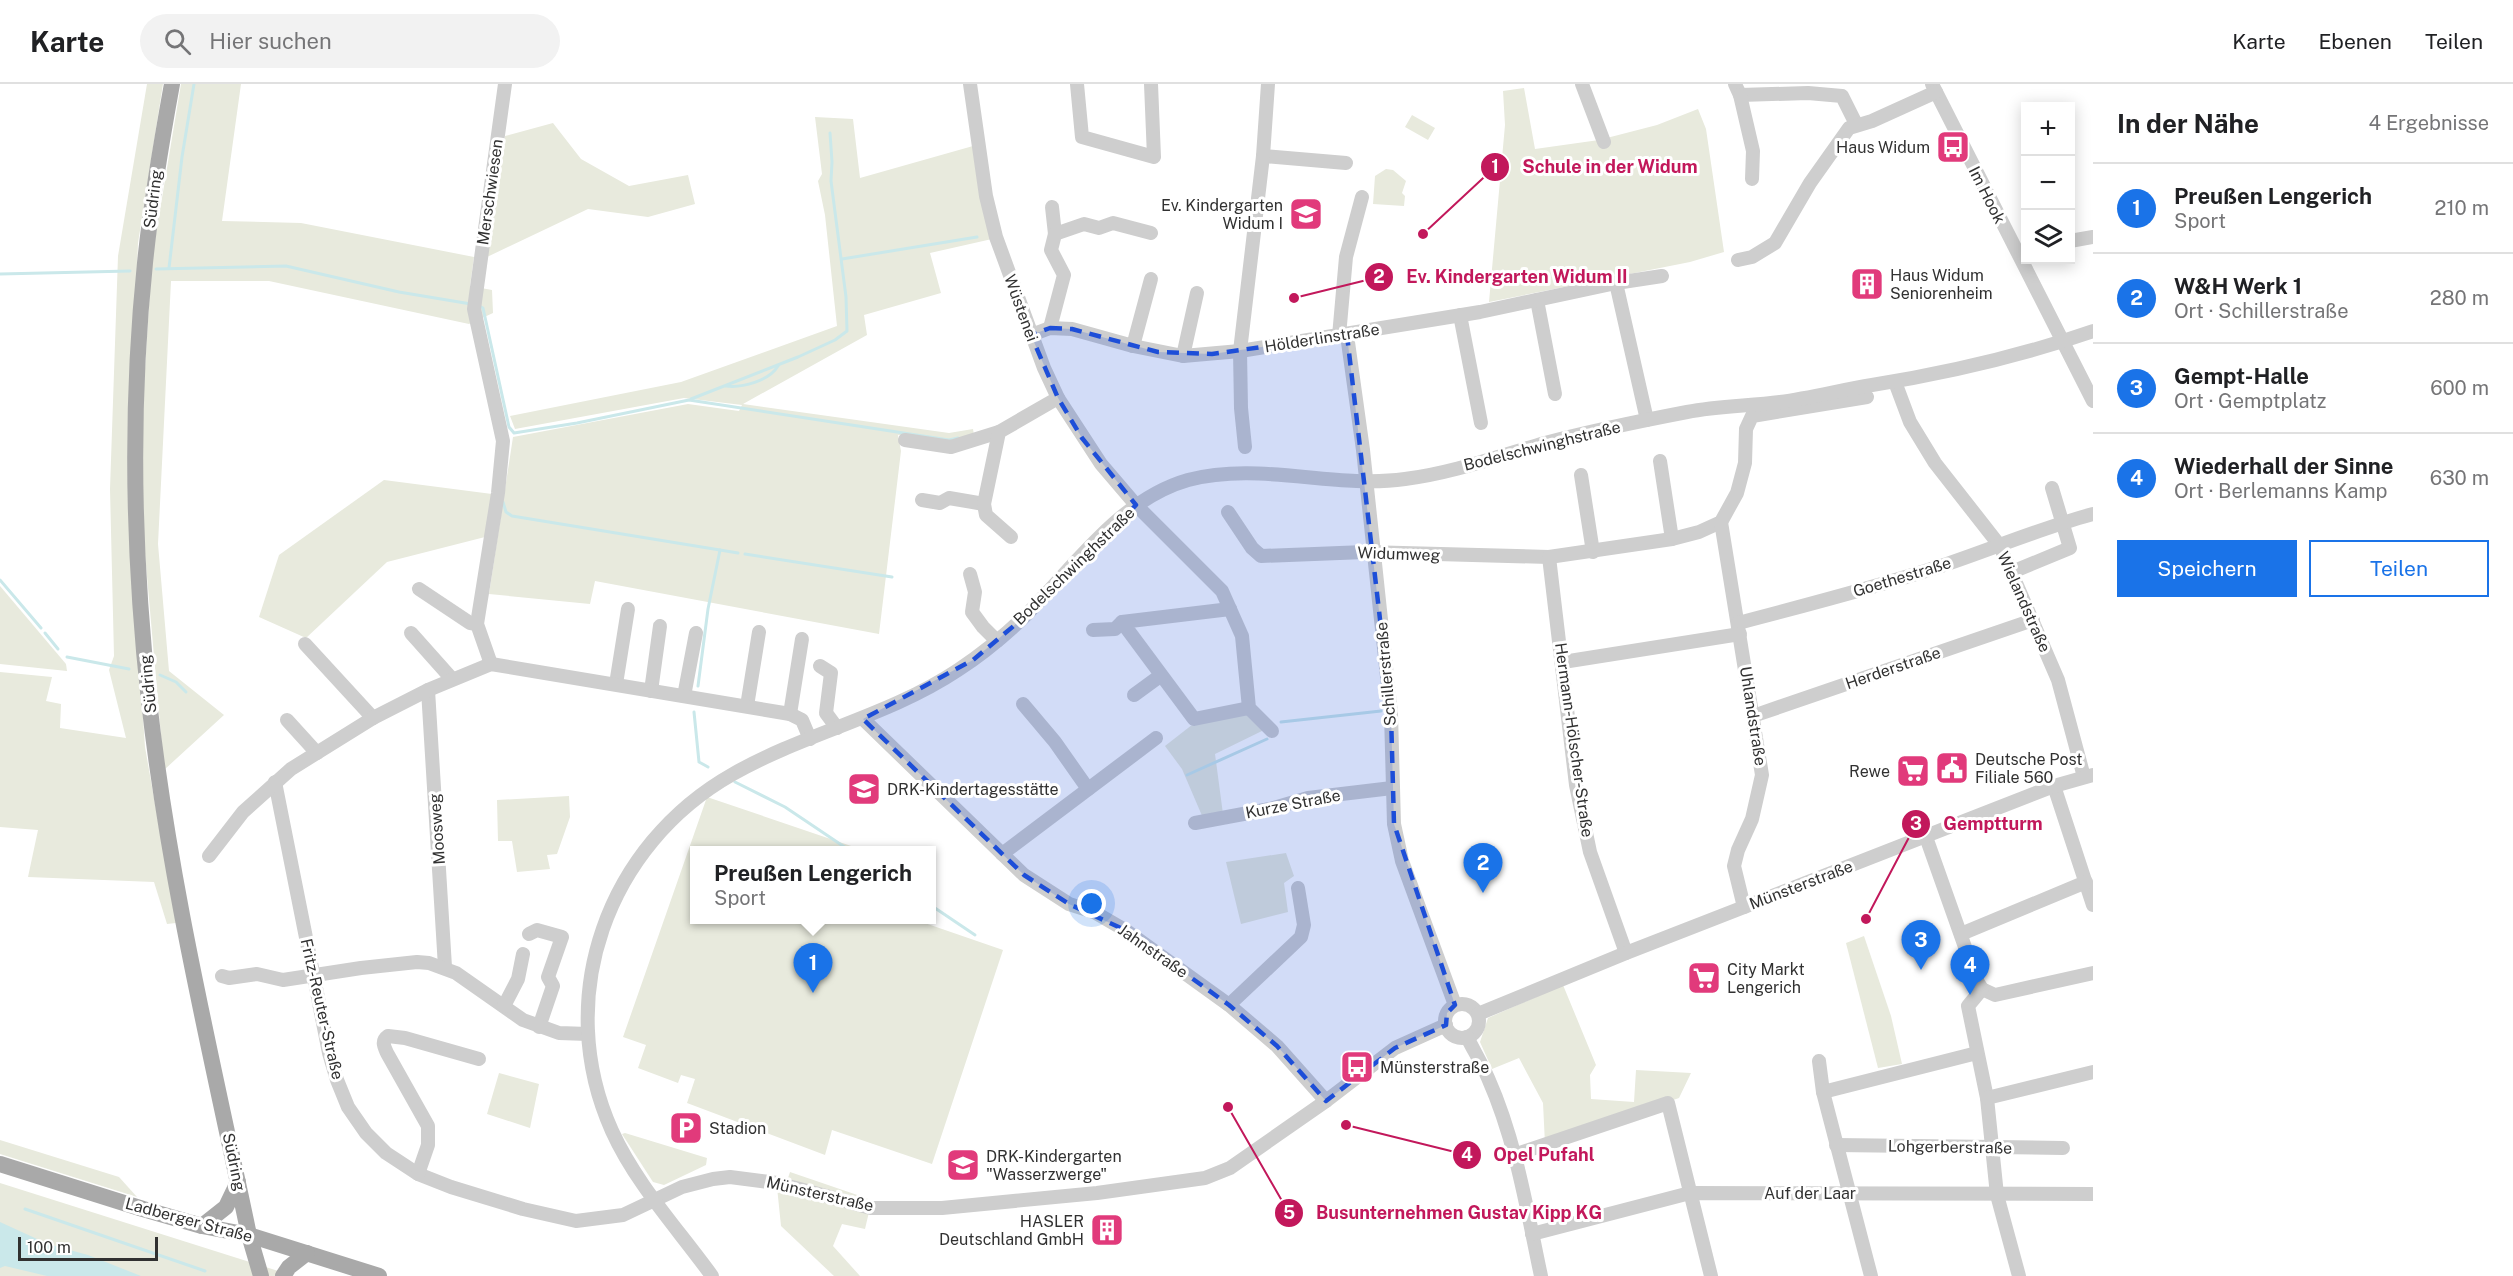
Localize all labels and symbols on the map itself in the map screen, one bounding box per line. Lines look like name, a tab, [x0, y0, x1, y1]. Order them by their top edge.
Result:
bus stop icon: Haus Widum	[1935, 129, 1971, 165]
street label: Merschwiesen	[473, 138, 507, 246]
place label: Haus Widum	[1836, 138, 1930, 157]
callout: Schule in der Widum	[1480, 149, 1710, 185]
text: 1	[1491, 156, 1499, 177]
text: Schule in der Widum	[1522, 156, 1698, 177]
street label: Im Hook	[1965, 163, 2009, 227]
street label: Südring	[140, 168, 166, 230]
place label: Ev. Kindergarten Widum I	[1161, 196, 1283, 233]
school or university icon: Ev. Kindergarten Widum I	[1288, 196, 1324, 232]
callout: Ev. Kindergarten Widum II	[1364, 259, 1640, 295]
text: 2	[1373, 266, 1385, 287]
text: Ev. Kindergarten Widum II	[1406, 266, 1628, 287]
building icon: Haus Widum Seniorenheim	[1849, 266, 1885, 302]
place label: Haus Widum Seniorenheim	[1890, 266, 1993, 303]
street label: Wüstenei	[1000, 272, 1042, 344]
street label: Hölderlinstraße	[1263, 320, 1381, 356]
street label: Bodelschwinghstraße	[1462, 417, 1622, 475]
street label: Bodelschwinghstraße	[1009, 503, 1139, 629]
street label: Widumweg	[1357, 543, 1441, 565]
street label: Wielandstraße	[1993, 549, 2055, 655]
street label: Goethestraße	[1851, 553, 1953, 601]
street label: Schillerstraße	[1372, 621, 1400, 727]
street label: Hermann-Hölscher-Straße	[1551, 641, 1597, 839]
street label: Herderstraße	[1843, 643, 1943, 693]
street label: Südring	[135, 654, 161, 714]
street label: Uhlandstraße	[1736, 665, 1770, 767]
public building icon: Deutsche Post Filiale 560	[1934, 750, 1970, 786]
place label: Deutsche Post Filiale 560	[1975, 750, 2083, 787]
supermarket icon: Rewe	[1895, 753, 1931, 789]
place label: Rewe	[1849, 762, 1890, 781]
school or university icon: DRK-Kindertagesstätte	[846, 771, 882, 807]
place label: DRK-Kindertagesstätte	[887, 780, 1059, 799]
street label: Kurze Straße	[1244, 785, 1342, 823]
street label: Moosweg	[425, 793, 449, 865]
callout: Gemptturm	[1901, 806, 2054, 842]
text: 3	[1910, 813, 1922, 834]
text: Gemptturm	[1943, 813, 2043, 834]
pin: 2	[1464, 844, 1502, 893]
street label: Münsterstraße	[1747, 857, 1855, 913]
your location	[1077, 889, 1106, 918]
street label: Jahnstraße	[1114, 920, 1192, 982]
pin: 3	[1902, 920, 1940, 970]
street label: Fritz-Reuter-Straße	[297, 937, 347, 1081]
pin: 1	[794, 944, 832, 993]
pin: 4	[1950, 946, 1990, 995]
supermarket icon: City Markt Lengerich	[1686, 960, 1722, 996]
place label: City Markt Lengerich	[1727, 960, 1805, 997]
bus stop icon: Münsterstraße	[1339, 1049, 1375, 1085]
place label: Münsterstraße	[1380, 1058, 1489, 1077]
parking icon: Stadion	[668, 1110, 704, 1146]
place label: Stadion	[709, 1119, 766, 1138]
street label: Südring	[219, 1131, 249, 1193]
street label: Lohgerberstraße	[1888, 1136, 2012, 1158]
callout: Opel Pufahl	[1452, 1137, 1607, 1173]
text: 4	[1461, 1144, 1473, 1165]
text: Opel Pufahl	[1493, 1144, 1595, 1165]
school or university icon: DRK-Kindergarten "Wasserzwerge"	[945, 1147, 981, 1183]
place label: DRK-Kindergarten "Wasserzwerge"	[986, 1147, 1122, 1184]
street label: Münsterstraße	[765, 1172, 875, 1216]
street label: Auf der Laar	[1764, 1184, 1856, 1203]
street label: Ladberger Straße	[123, 1194, 255, 1246]
callout: Busunternehmen Gustav Kipp KG	[1274, 1195, 1614, 1231]
text: 5	[1283, 1202, 1295, 1223]
text: Busunternehmen Gustav Kipp KG	[1316, 1202, 1602, 1223]
place label: HASLER Deutschland GmbH	[939, 1212, 1084, 1249]
building icon: HASLER Deutschland GmbH	[1089, 1212, 1125, 1248]
scale bar	[18, 1234, 158, 1262]

